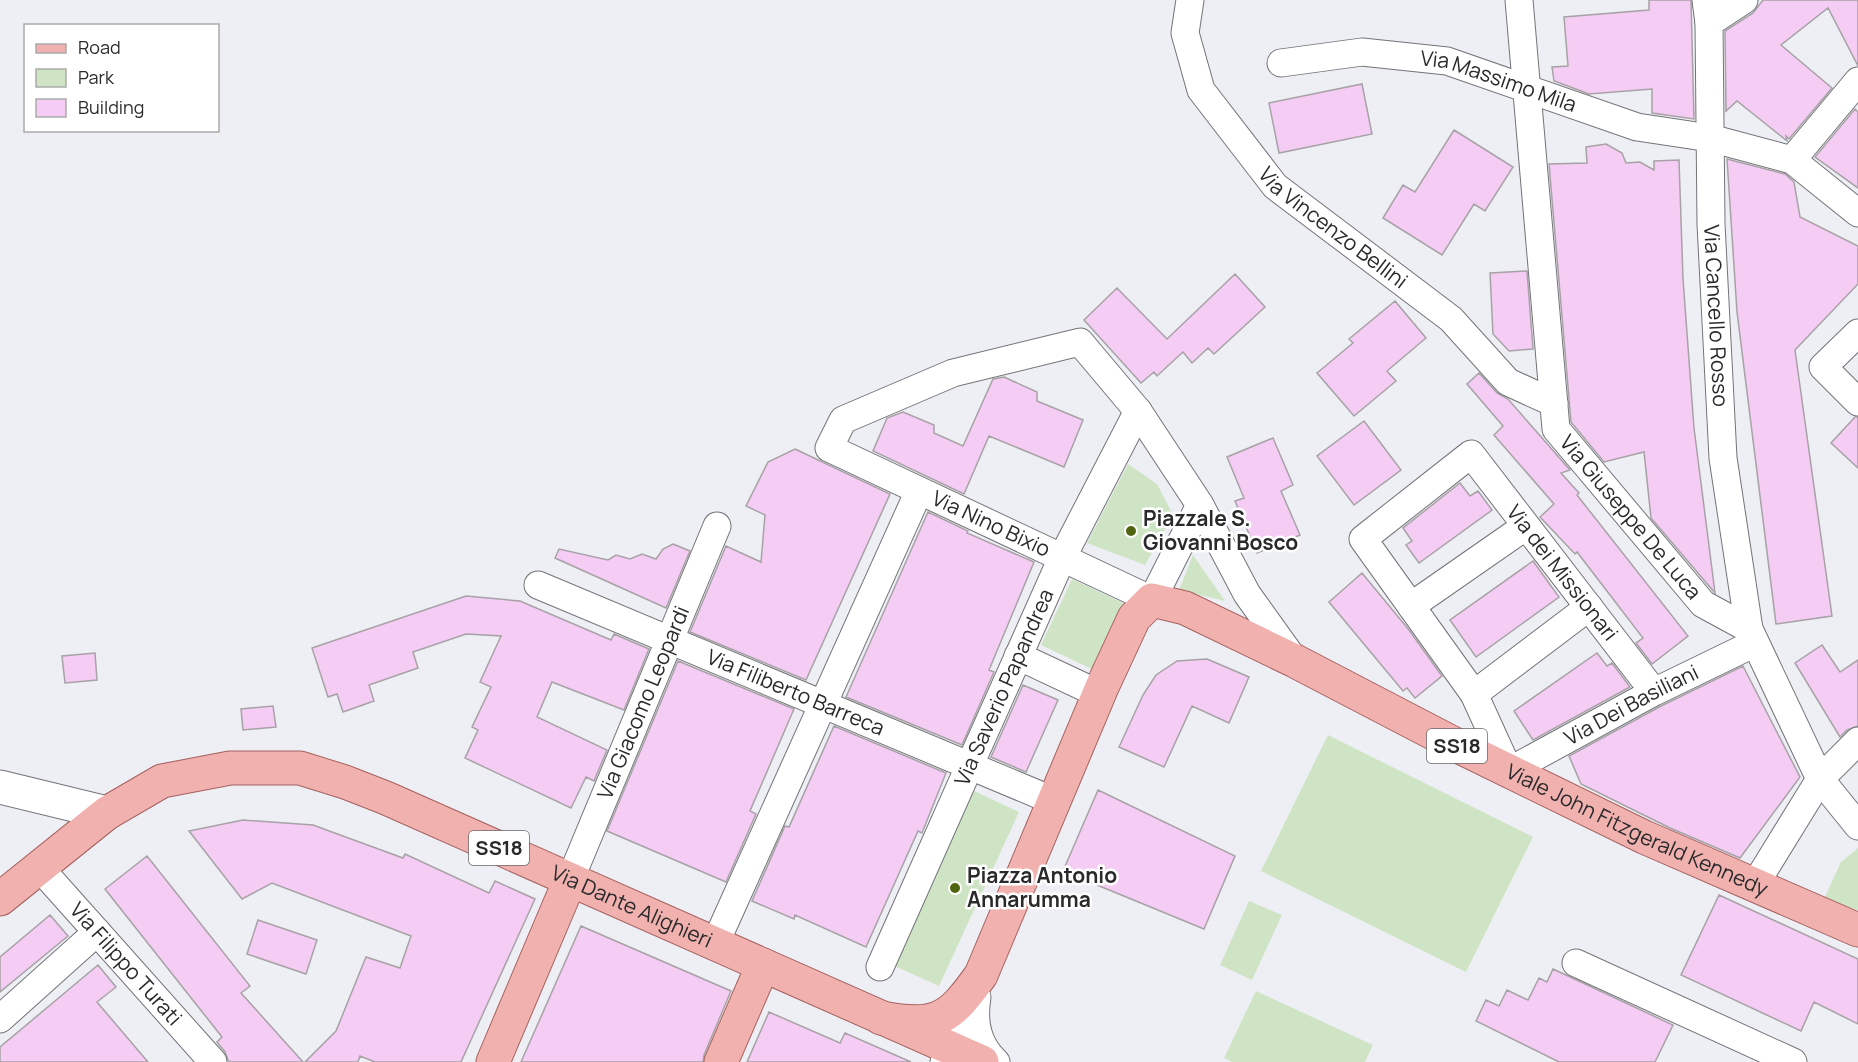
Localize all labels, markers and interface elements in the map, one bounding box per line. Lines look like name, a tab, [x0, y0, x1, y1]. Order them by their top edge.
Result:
legend	[24, 24, 219, 132]
text: Road	[78, 35, 121, 59]
street label: Via Massimo Mila	[1419, 43, 1581, 118]
text: Park	[78, 65, 115, 89]
text: Building	[78, 95, 144, 119]
street label: Via Vincenzo Bellini	[1252, 161, 1414, 294]
street label: Via Cancello Rosso	[1698, 224, 1735, 407]
street label: Via Giuseppe De Luca	[1554, 429, 1708, 605]
street label: Via Nino Bixio	[928, 483, 1055, 563]
street label: Via dei Missionari	[1501, 499, 1625, 646]
place label: Piazzale S. Giovanni Bosco	[1143, 504, 1298, 556]
marker: Piazzale S. Giovanni Bosco	[1124, 524, 1138, 538]
street label: Via Saverio Papandrea	[947, 584, 1060, 790]
street label: Via Giacomo Leopardi	[590, 601, 695, 803]
street label: Via Filiberto Barreca	[703, 642, 889, 741]
street label: Via Dei Basiliani	[1559, 658, 1703, 751]
road number: SS18	[1427, 729, 1487, 763]
street label: Viale John Fitzgerald Kennedy	[1502, 757, 1773, 902]
road number: SS18	[469, 831, 529, 865]
street label: Via Dante Alighieri	[547, 858, 717, 954]
place label: Piazza Antonio Annarumma	[967, 861, 1117, 913]
marker: Piazza Antonio Annarumma	[948, 881, 962, 895]
street label: Via Filippo Turati	[64, 896, 189, 1031]

